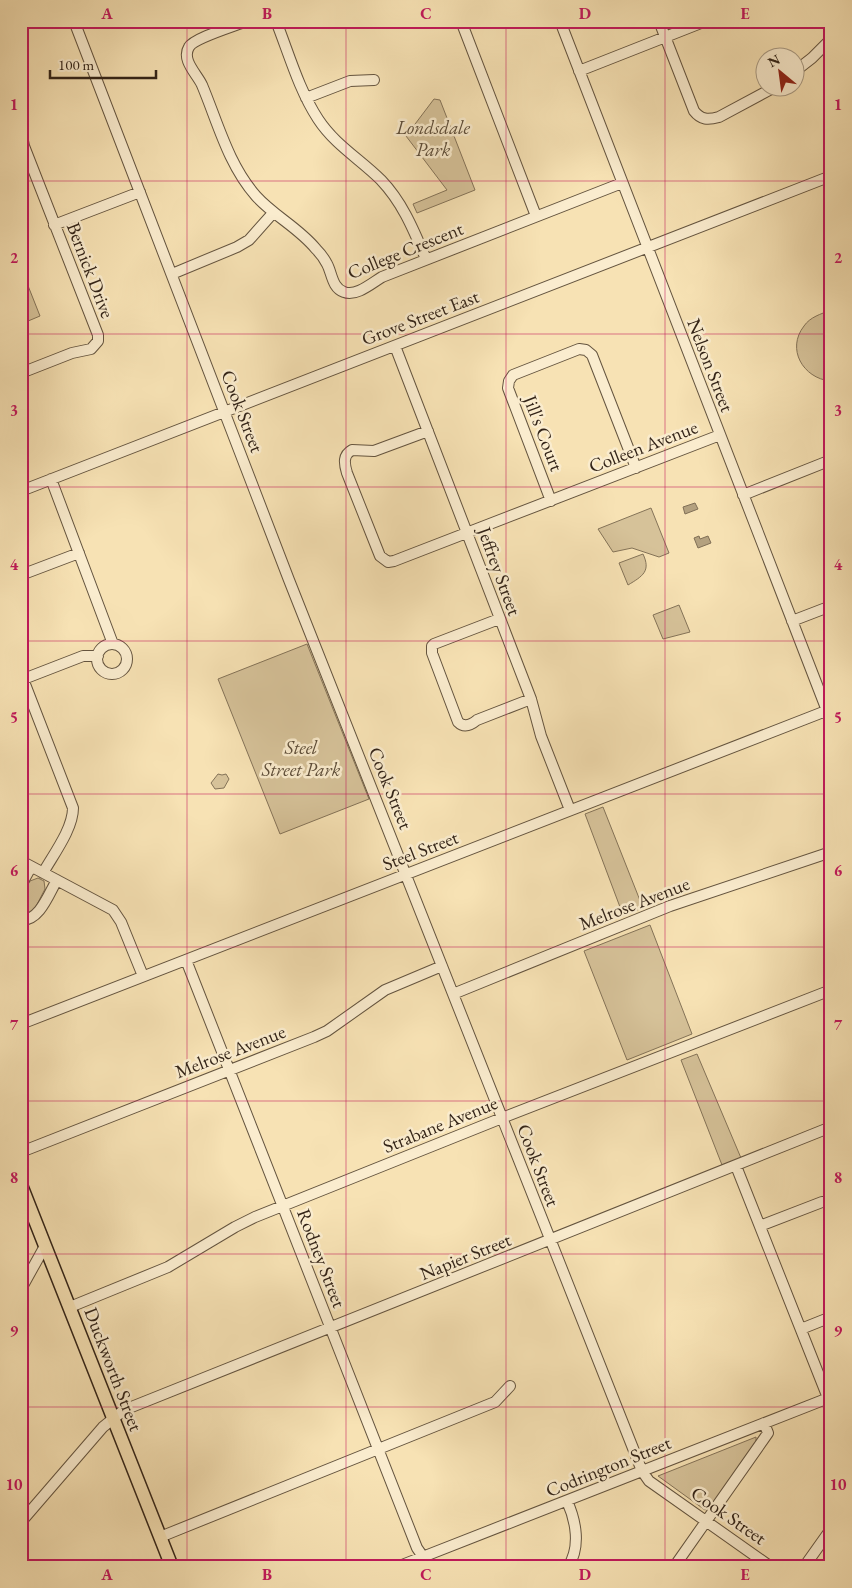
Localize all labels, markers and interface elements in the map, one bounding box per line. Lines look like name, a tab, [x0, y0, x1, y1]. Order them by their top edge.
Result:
text: A	[100, 3, 113, 24]
text: B	[262, 3, 272, 24]
text: C	[420, 3, 432, 24]
text: D	[579, 3, 591, 24]
text: E	[740, 3, 750, 24]
scale bar	[50, 48, 156, 80]
north arrow	[754, 48, 804, 98]
text: N	[764, 50, 784, 71]
text: 100 m	[58, 55, 95, 74]
text: 1	[10, 94, 18, 115]
text: 1	[834, 94, 842, 115]
park label: Londsdale Park	[395, 115, 471, 162]
street label: College Crescent	[344, 216, 467, 285]
street label: Bernick Drive	[61, 219, 120, 322]
text: 2	[10, 247, 19, 268]
text: 2	[834, 247, 843, 268]
street label: Grove Street East	[358, 284, 482, 351]
street label: Nelson Street	[681, 315, 740, 415]
street label: Cook Street	[215, 366, 270, 456]
street label: Jill's Court	[517, 390, 569, 475]
text: 3	[10, 400, 18, 421]
text: 3	[834, 400, 842, 421]
street label: Colleen Avenue	[585, 414, 701, 479]
street label: Jeffrey Street	[471, 522, 527, 619]
text: 4	[10, 554, 19, 575]
text: 4	[834, 554, 843, 575]
text: 5	[10, 707, 18, 728]
text: 5	[834, 707, 842, 728]
park label: Steel Street Park	[261, 735, 341, 782]
street label: Cook Street	[363, 743, 418, 833]
street label: Steel Street	[379, 825, 462, 876]
text: 6	[10, 860, 19, 881]
text: 6	[834, 860, 843, 881]
street label: Melrose Avenue	[575, 871, 693, 936]
text: 7	[10, 1014, 19, 1035]
text: 7	[834, 1014, 843, 1035]
street label: Melrose Avenue	[171, 1019, 289, 1084]
street label: Strabane Avenue	[379, 1090, 501, 1159]
street label: Cook Street	[511, 1120, 566, 1210]
text: 8	[10, 1167, 18, 1188]
text: 8	[834, 1167, 842, 1188]
street label: Rodney Street	[291, 1205, 352, 1311]
street label: Napier Street	[416, 1227, 515, 1286]
street label: Duckworth Street	[78, 1304, 149, 1435]
text: 9	[10, 1320, 19, 1341]
text: 9	[834, 1320, 843, 1341]
street label: Codrington Street	[542, 1430, 674, 1503]
text: 10	[6, 1474, 23, 1495]
text: 10	[830, 1474, 847, 1495]
street label: Cook Street	[686, 1480, 771, 1550]
text: A	[100, 1564, 113, 1585]
text: B	[262, 1564, 272, 1585]
text: C	[420, 1564, 432, 1585]
text: D	[579, 1564, 591, 1585]
text: E	[740, 1564, 750, 1585]

